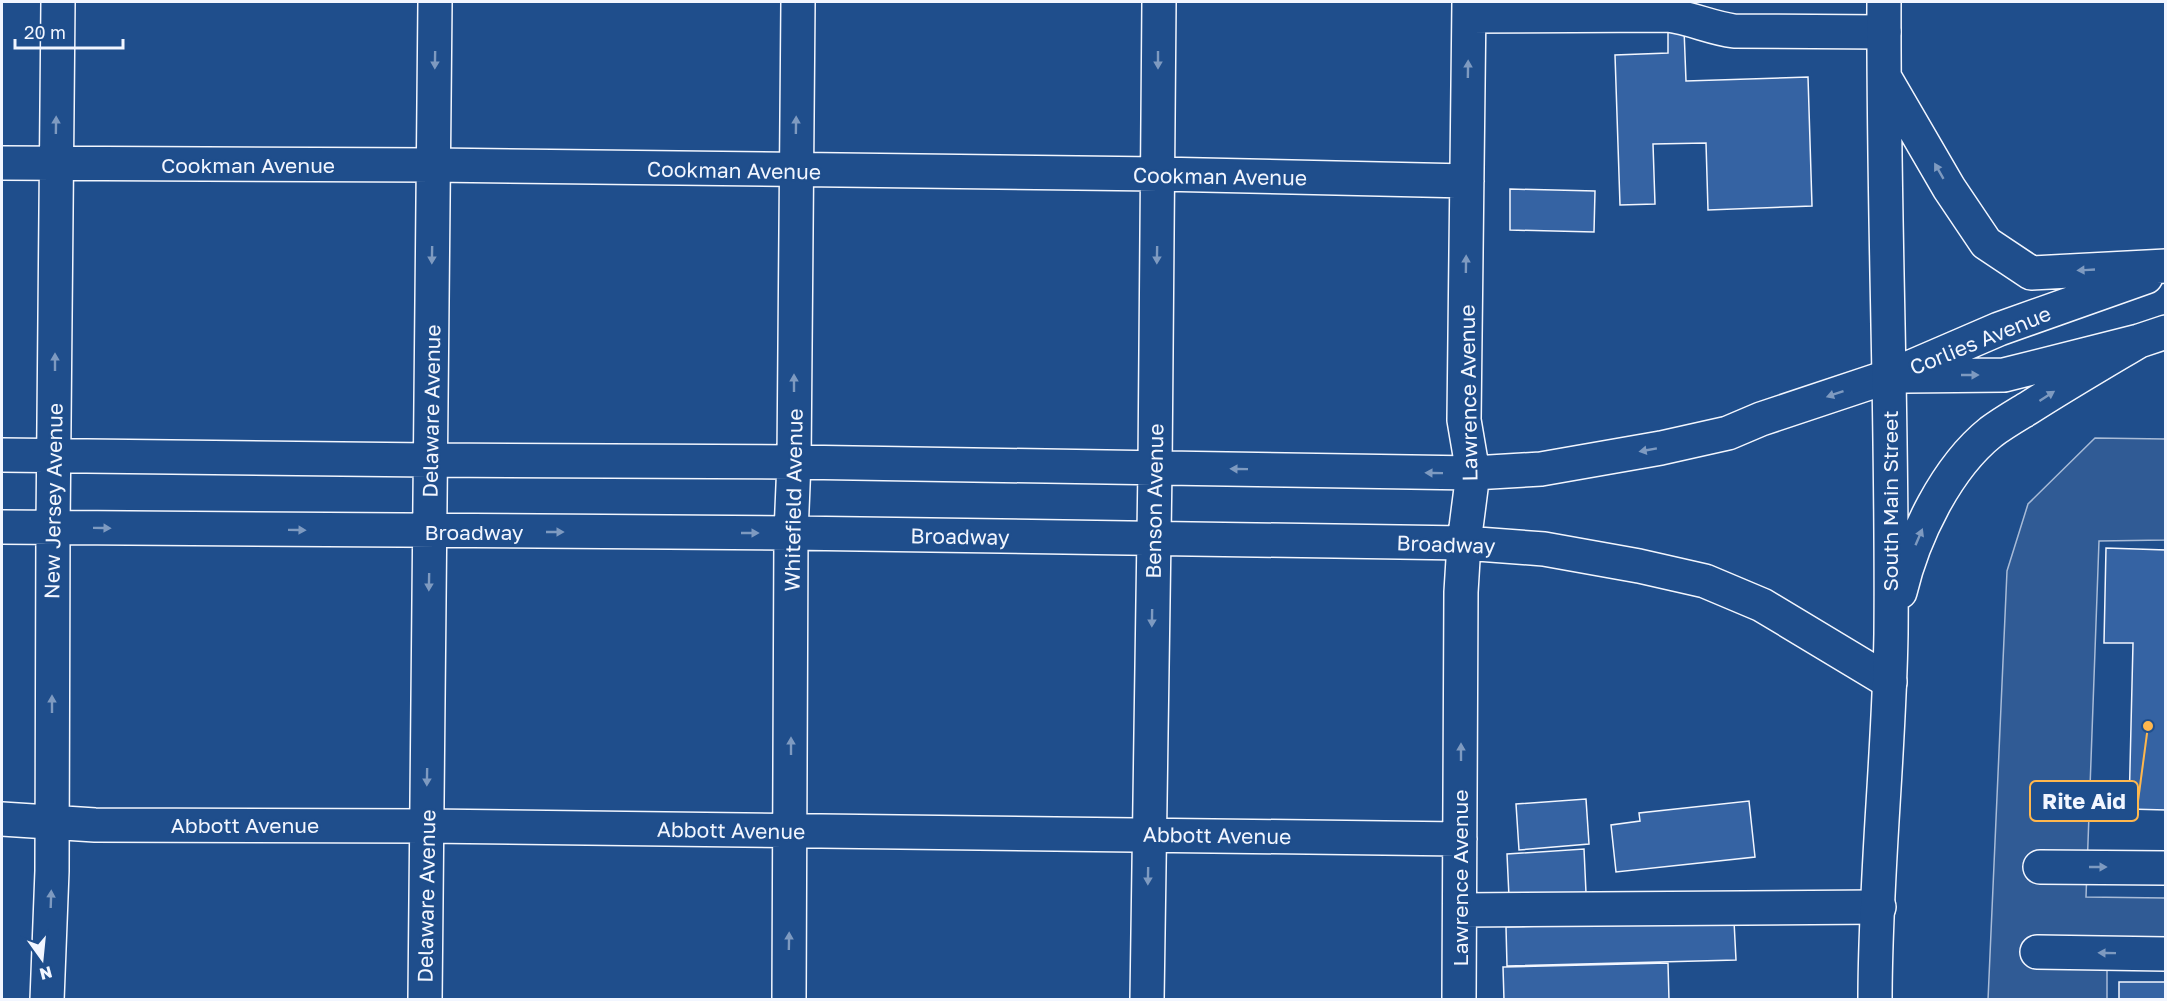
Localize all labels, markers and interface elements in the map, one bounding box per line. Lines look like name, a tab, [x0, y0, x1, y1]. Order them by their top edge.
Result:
scale bar	[15, 12, 123, 50]
text: 20 m	[24, 21, 66, 43]
one-way arrow	[430, 50, 440, 69]
one-way arrow	[1153, 50, 1163, 69]
one-way arrow	[1463, 60, 1473, 79]
one-way arrow	[52, 116, 61, 135]
one-way arrow	[791, 116, 801, 135]
street label: Cookman Avenue	[161, 152, 335, 178]
street label: Cookman Avenue	[647, 155, 821, 185]
street label: Cookman Avenue	[1133, 161, 1307, 191]
one-way arrow	[1933, 163, 1944, 179]
one-way arrow	[428, 245, 437, 264]
one-way arrow	[1152, 245, 1162, 264]
one-way arrow	[1461, 255, 1471, 274]
one-way arrow	[2077, 265, 2096, 274]
street label: Corlies Avenue	[1906, 300, 2054, 380]
street label: Lawrence Avenue	[1453, 304, 1483, 482]
street label: Delaware Avenue	[416, 324, 446, 498]
one-way arrow	[50, 353, 59, 372]
one-way arrow	[1960, 370, 1979, 380]
one-way arrow	[789, 374, 799, 393]
one-way arrow	[1826, 390, 1844, 400]
one-way arrow	[2039, 391, 2055, 402]
street label: New Jersey Avenue	[38, 403, 68, 599]
street label: Whitefield Avenue	[778, 408, 808, 592]
street label: South Main Street	[1877, 410, 1903, 592]
street label: Benson Avenue	[1140, 423, 1168, 579]
one-way arrow	[1639, 446, 1658, 455]
one-way arrow	[1230, 465, 1249, 474]
one-way arrow	[1425, 468, 1444, 478]
street label: Broadway	[424, 519, 524, 545]
street label: Broadway	[910, 522, 1010, 550]
one-way arrow	[92, 523, 111, 533]
one-way arrow	[287, 525, 306, 535]
one-way arrow	[545, 527, 564, 537]
one-way arrow	[740, 528, 759, 538]
one-way arrow	[1915, 528, 1925, 546]
street label: Broadway	[1396, 529, 1496, 559]
one-way arrow	[425, 572, 434, 591]
one-way arrow	[1148, 608, 1157, 627]
one-way arrow	[47, 695, 56, 714]
one-way arrow	[786, 737, 796, 756]
one-way arrow	[1456, 743, 1466, 762]
one-way arrow	[422, 767, 432, 786]
callout: Rite Aid	[2030, 781, 2138, 821]
text: Rite Aid	[2042, 787, 2126, 814]
street label: Lawrence Avenue	[1447, 790, 1473, 966]
street label: Delaware Avenue	[411, 809, 441, 983]
street label: Abbott Avenue	[171, 812, 319, 838]
street label: Abbott Avenue	[657, 816, 805, 844]
street label: Abbott Avenue	[1143, 821, 1291, 849]
one-way arrow	[2089, 862, 2108, 872]
one-way arrow	[1143, 866, 1153, 885]
one-way arrow	[46, 890, 56, 909]
north arrow	[12, 929, 72, 989]
one-way arrow	[784, 932, 794, 951]
one-way arrow	[2098, 948, 2117, 958]
text: N	[37, 962, 54, 985]

